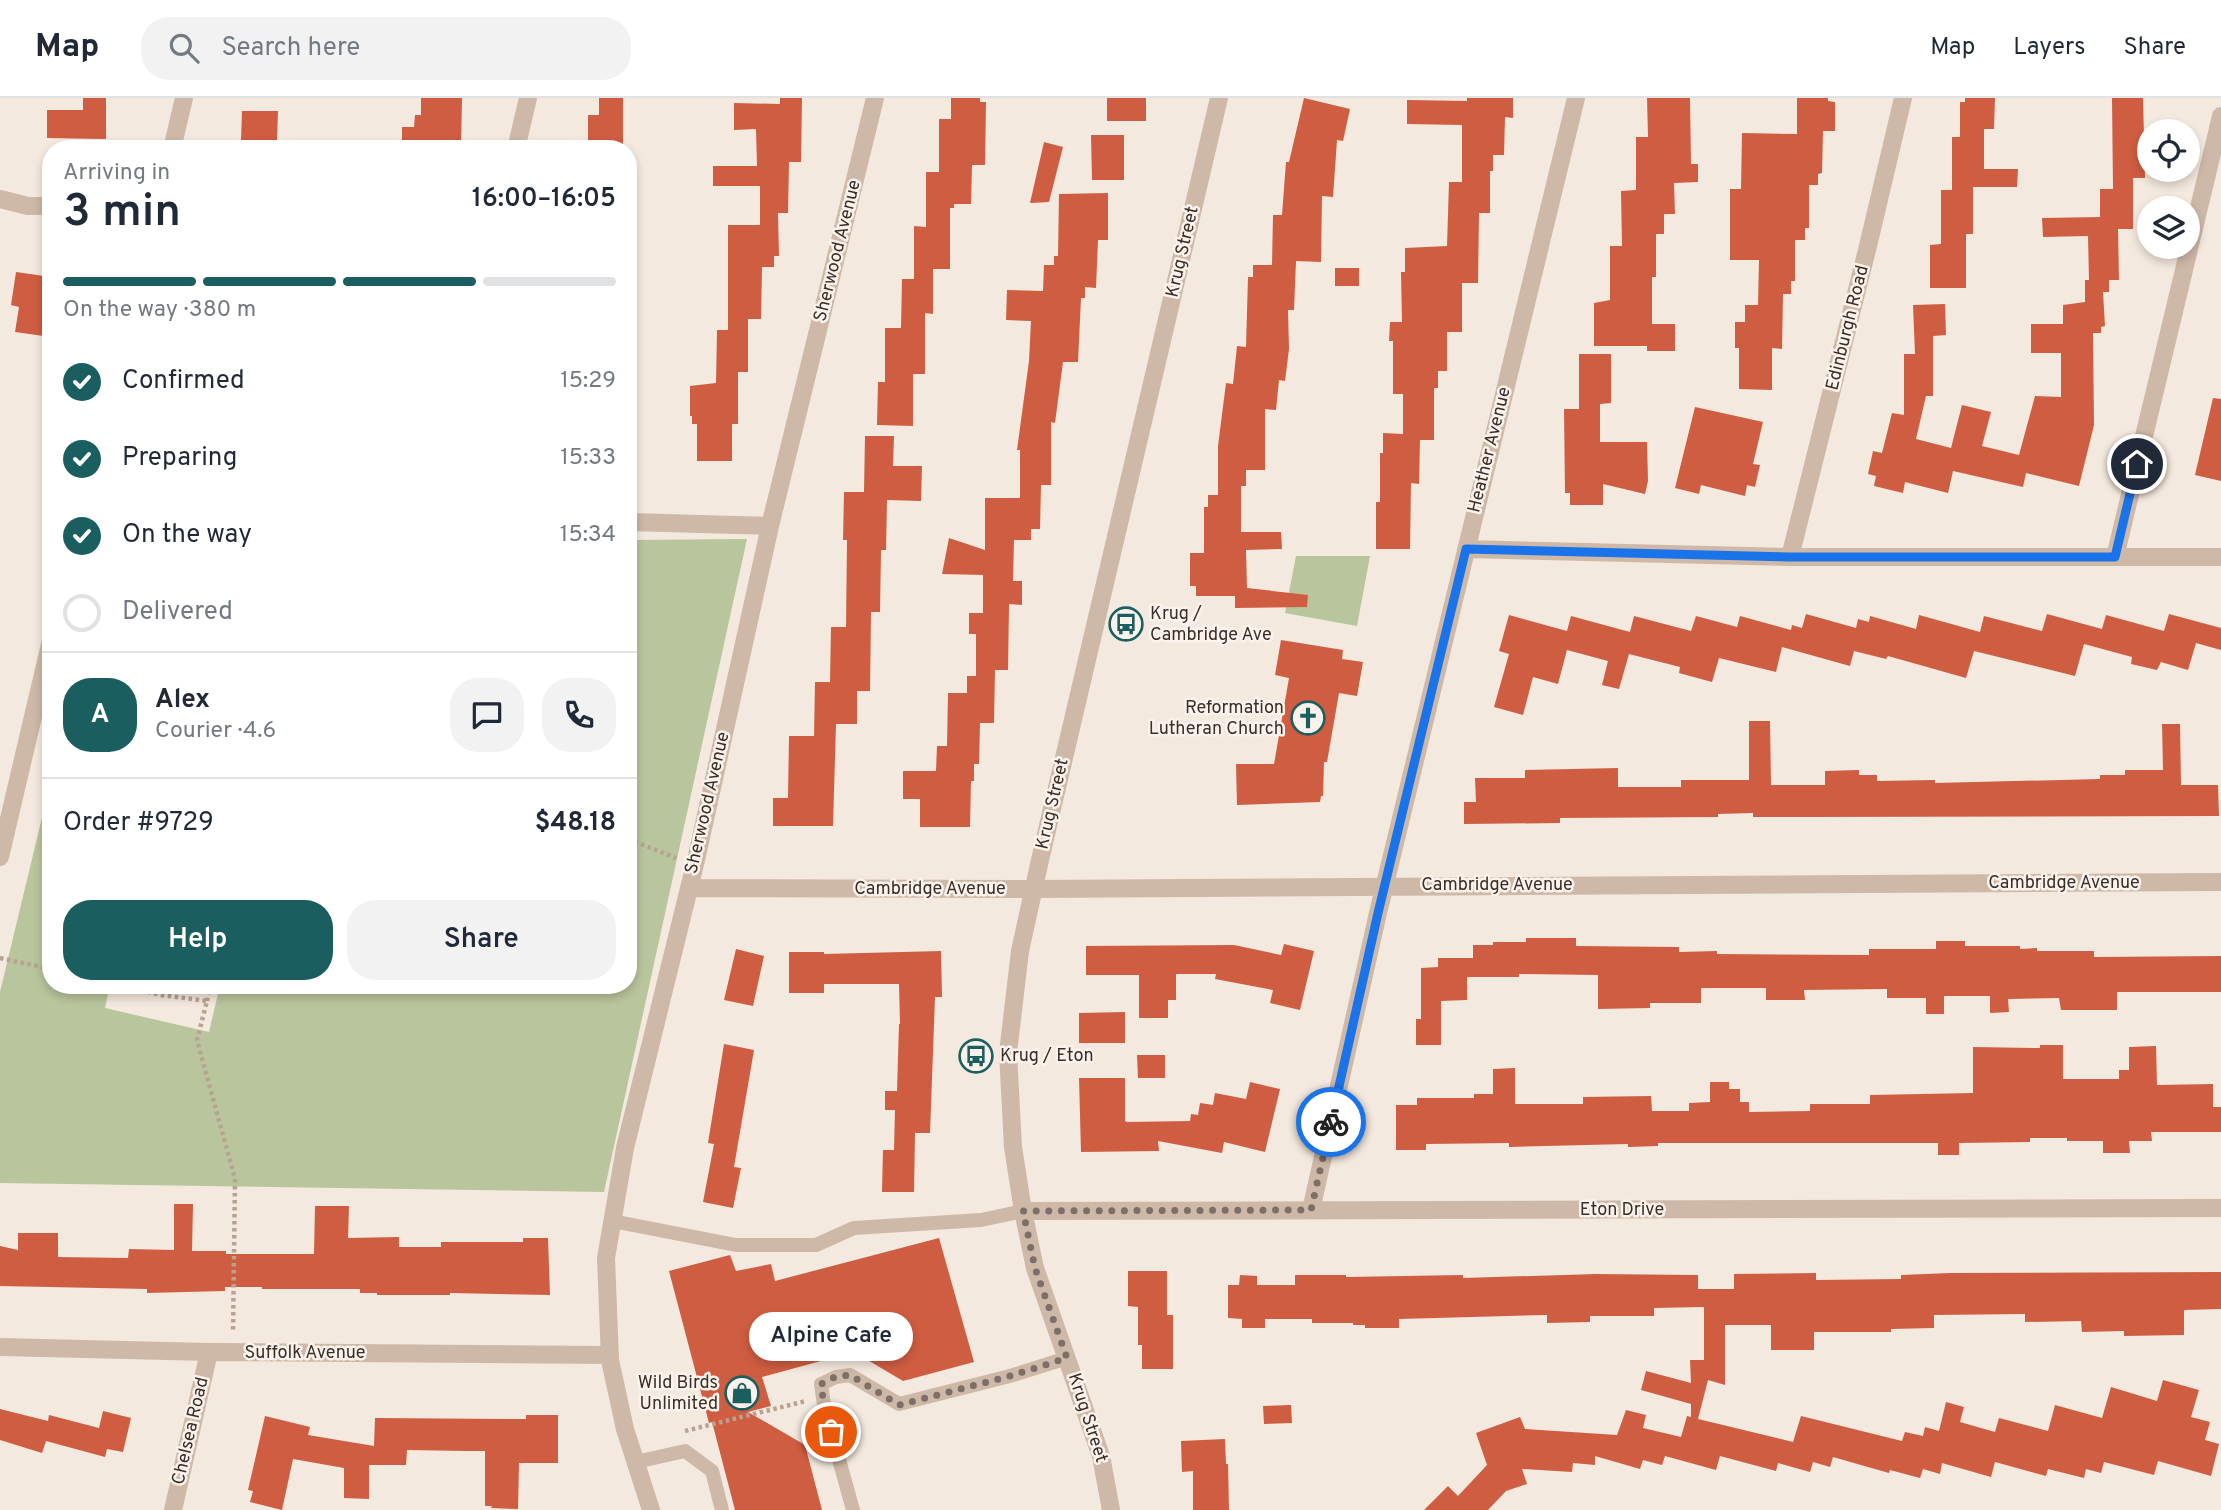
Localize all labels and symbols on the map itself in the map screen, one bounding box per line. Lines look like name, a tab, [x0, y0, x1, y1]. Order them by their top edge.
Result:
street label: Sherwood Avenue	[809, 178, 867, 324]
street label: Krug Street	[1161, 204, 1205, 300]
street label: Edinburgh Road	[1821, 263, 1875, 393]
street label: Heather Avenue	[1463, 385, 1517, 515]
pin	[2107, 434, 2167, 494]
place label: Krug / Cambridge Ave	[1150, 603, 1272, 647]
bus stop icon: Krug / Cambridge Ave	[1107, 605, 1145, 643]
place label: Reformation Lutheran Church	[1149, 697, 1284, 741]
church icon: Reformation Lutheran Church	[1289, 699, 1327, 737]
street label: Sherwood Avenue	[680, 730, 736, 876]
street label: Krug Street	[1031, 756, 1075, 852]
street label: Cambridge Avenue	[1988, 872, 2140, 895]
street label: Cambridge Avenue	[1421, 874, 1573, 897]
street label: Cambridge Avenue	[854, 878, 1006, 901]
bus stop icon: Krug / Eton	[957, 1037, 995, 1075]
place label: Krug / Eton	[1000, 1045, 1094, 1068]
courier	[1296, 1087, 1366, 1157]
street label: Eton Drive	[1580, 1199, 1664, 1222]
callout: Alpine Cafe	[749, 1313, 913, 1362]
street label: Suffolk Avenue	[244, 1342, 366, 1365]
street label: Krug Street	[1062, 1370, 1112, 1466]
place label: Wild Birds Unlimited	[638, 1372, 718, 1416]
shop icon: Wild Birds Unlimited	[723, 1374, 761, 1412]
street label: Chelsea Road	[167, 1375, 215, 1487]
pin	[801, 1402, 861, 1462]

